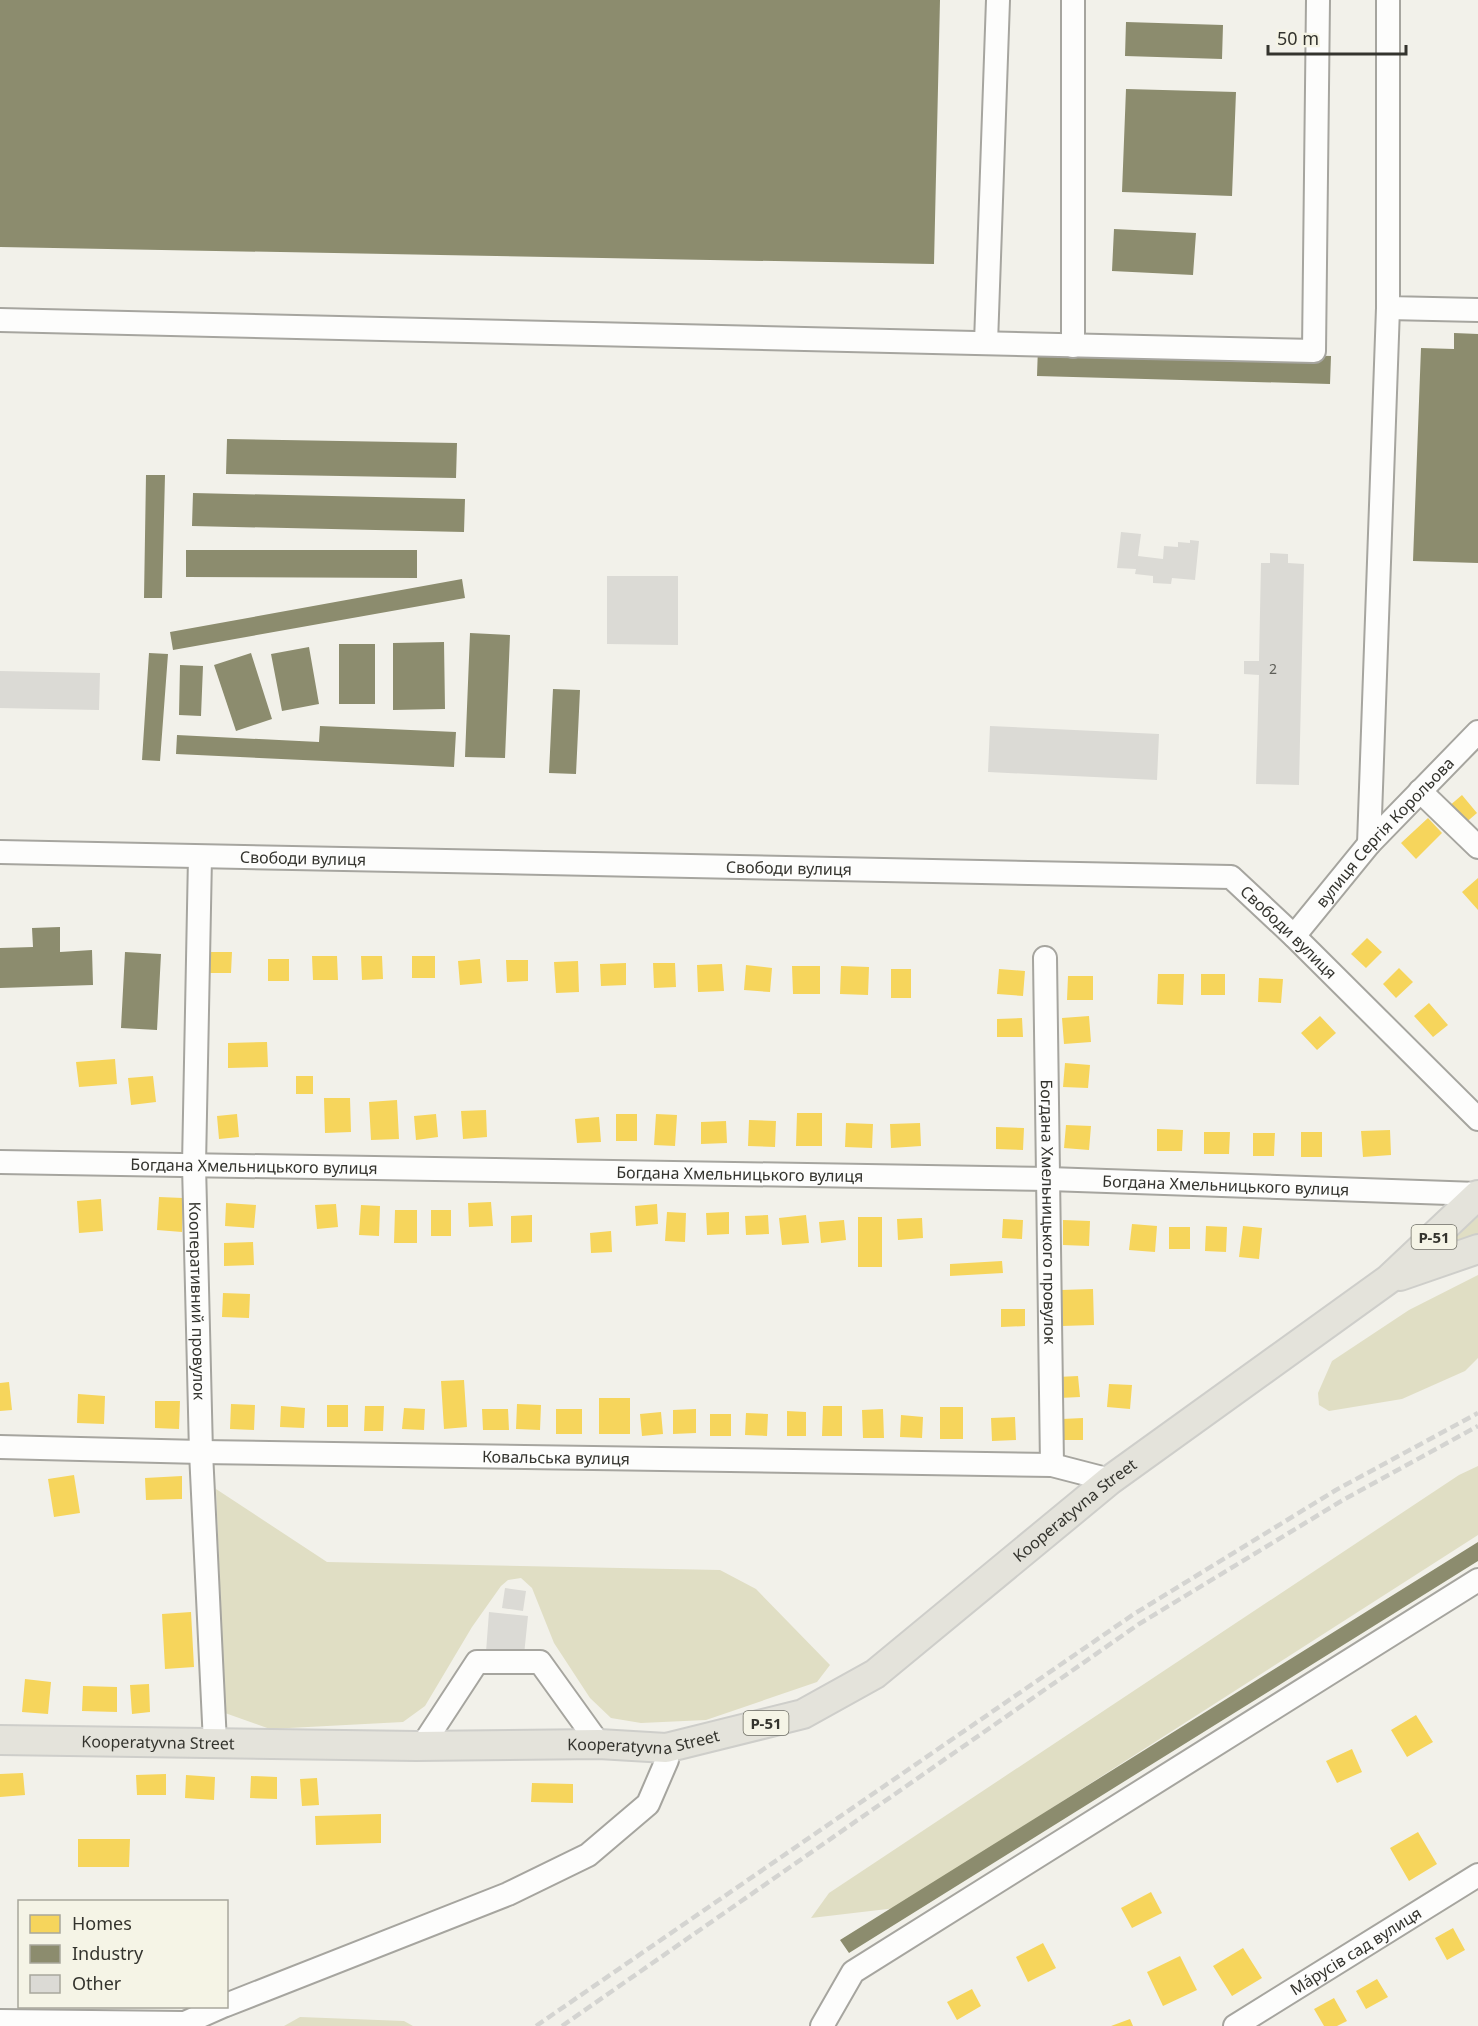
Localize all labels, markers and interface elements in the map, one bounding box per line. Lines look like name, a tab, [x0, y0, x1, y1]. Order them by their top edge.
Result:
scale bar	[1268, 18, 1406, 56]
text: 50 m	[1277, 26, 1319, 50]
house number: 2	[1269, 659, 1277, 678]
street label: вулиця Сергія Корольова	[1311, 752, 1459, 912]
street label: Свободи вулиця	[240, 846, 366, 870]
street label: Свободи вулиця	[726, 856, 852, 880]
street label: Свободи вулиця	[1236, 880, 1342, 984]
street label: Богдана Хмельницького провулок	[1036, 1079, 1061, 1345]
street label: Богдана Хмельницького вулиця	[130, 1153, 378, 1179]
street label: Богдана Хмельницького вулиця	[616, 1161, 864, 1187]
street label: Богдана Хмельницького вулиця	[1102, 1170, 1350, 1200]
street label: Кооперативний провулок	[184, 1201, 211, 1401]
road number: Р-51	[1412, 1225, 1456, 1249]
street label: Ковальська вулиця	[482, 1445, 630, 1470]
street label: Kooperatyvna Street	[1008, 1453, 1141, 1567]
road number: Р-51	[744, 1711, 789, 1735]
street label: Kooperatyvna Street	[567, 1724, 722, 1759]
street label: Kooperatyvna Street	[81, 1730, 235, 1754]
legend	[18, 1900, 228, 2008]
street label: Мáрусів сад вулиця	[1286, 1902, 1426, 2000]
text: Homes	[72, 1911, 132, 1935]
text: Industry	[72, 1941, 144, 1965]
text: Other	[72, 1971, 122, 1995]

